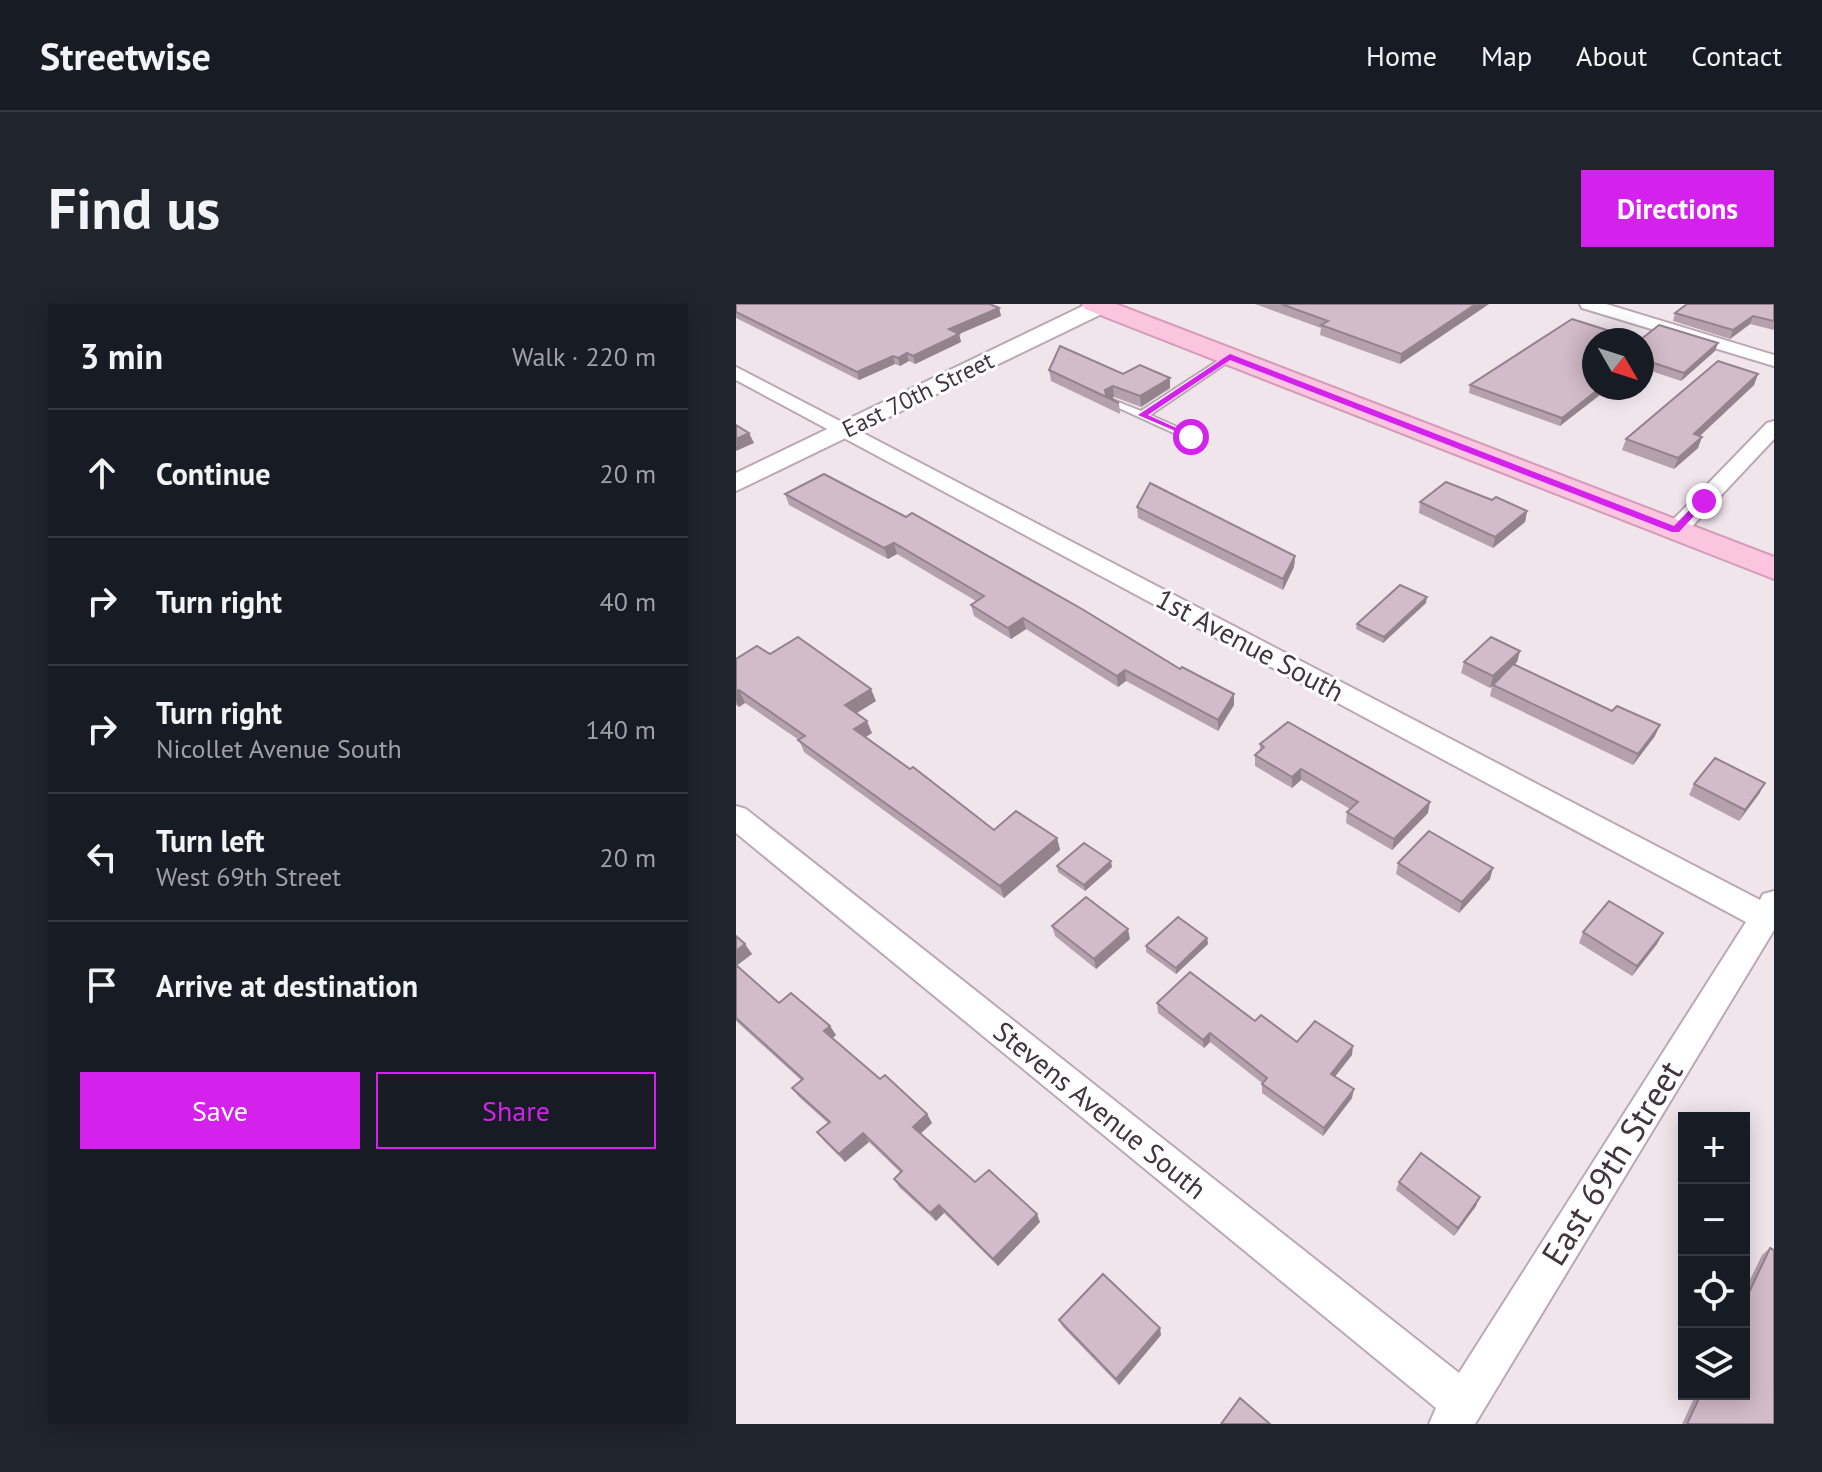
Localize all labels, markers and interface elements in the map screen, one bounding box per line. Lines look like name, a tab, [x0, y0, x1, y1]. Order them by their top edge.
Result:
text: Streetwise	[40, 31, 211, 80]
text: Home	[1366, 37, 1437, 74]
text: Map	[1481, 37, 1532, 74]
text: About	[1576, 37, 1647, 74]
text: Contact	[1691, 37, 1782, 74]
button: Directions	[1581, 170, 1774, 247]
text: Find us	[48, 172, 220, 244]
north arrow	[1582, 328, 1654, 400]
text: 3 min	[80, 334, 163, 378]
text: Walk · 220 m	[512, 340, 656, 373]
street label: East 70th Street	[837, 345, 999, 445]
route start	[1173, 419, 1209, 455]
icon: ahead	[80, 451, 124, 495]
text: Continue	[156, 454, 270, 493]
text: 20 m	[600, 457, 656, 490]
route end	[1686, 483, 1722, 519]
icon: right	[80, 579, 124, 623]
street label: 1st Avenue South	[1150, 579, 1351, 710]
text: Turn right	[156, 582, 282, 621]
text: 40 m	[600, 585, 656, 618]
text: Turn right	[156, 693, 282, 732]
icon: right	[80, 707, 124, 751]
text: 140 m	[585, 713, 656, 746]
text: Nicollet Avenue South	[156, 732, 402, 765]
text: Turn left	[156, 821, 264, 860]
icon: left	[80, 835, 124, 879]
text: 20 m	[600, 841, 656, 874]
text: West 69th Street	[156, 860, 341, 893]
icon: arrive	[80, 963, 124, 1007]
text: Arrive at destination	[156, 966, 418, 1005]
street label: Stevens Avenue South	[986, 1012, 1214, 1207]
street label: East 69th Street	[1531, 1052, 1692, 1273]
button: Save	[80, 1072, 360, 1149]
button: Share	[376, 1072, 656, 1149]
map controls	[1678, 1112, 1750, 1400]
button: +	[1678, 1112, 1750, 1184]
button: −	[1678, 1184, 1750, 1256]
button: locate	[1678, 1256, 1750, 1328]
button: layers	[1678, 1328, 1750, 1400]

